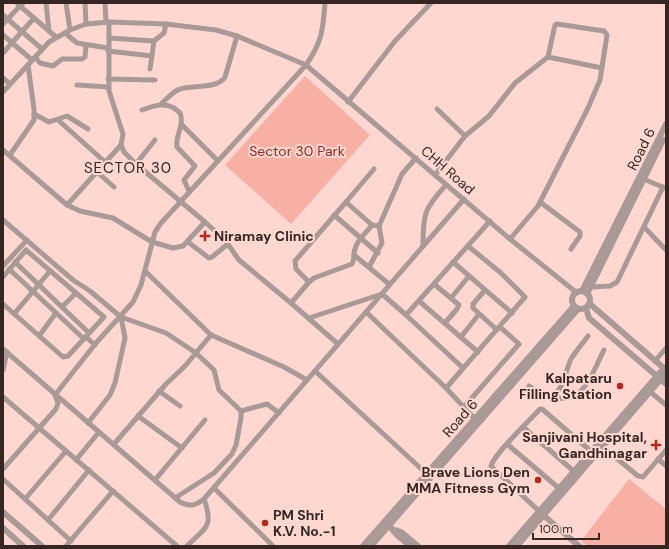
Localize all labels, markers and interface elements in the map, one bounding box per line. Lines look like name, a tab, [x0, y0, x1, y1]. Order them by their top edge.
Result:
street label: Road 6	[623, 125, 659, 173]
park label: Sector 30 Park	[249, 142, 345, 160]
street label: CHH Road	[417, 142, 479, 198]
district label: SECTOR 30	[84, 158, 172, 178]
place label: Niramay Clinic	[214, 227, 314, 245]
marker: Niramay Clinic	[199, 230, 211, 242]
place label: Kalpataru Filling Station	[519, 369, 612, 403]
marker: Kalpataru Filling Station	[615, 381, 625, 391]
street label: Road 6	[438, 395, 482, 441]
place label: Sanjivani Hospital, Gandhinagar	[522, 428, 647, 462]
marker: Sanjivani Hospital, Gandhinagar	[650, 439, 662, 451]
place label: Brave Lions Den MMA Fitness Gym	[407, 463, 530, 497]
marker: Brave Lions Den MMA Fitness Gym	[533, 475, 543, 485]
place label: PM Shri K.V. No.-1	[273, 506, 336, 540]
scale bar	[533, 515, 599, 541]
marker: PM Shri K.V. No.-1	[260, 518, 270, 528]
text: 100 m	[539, 521, 573, 537]

